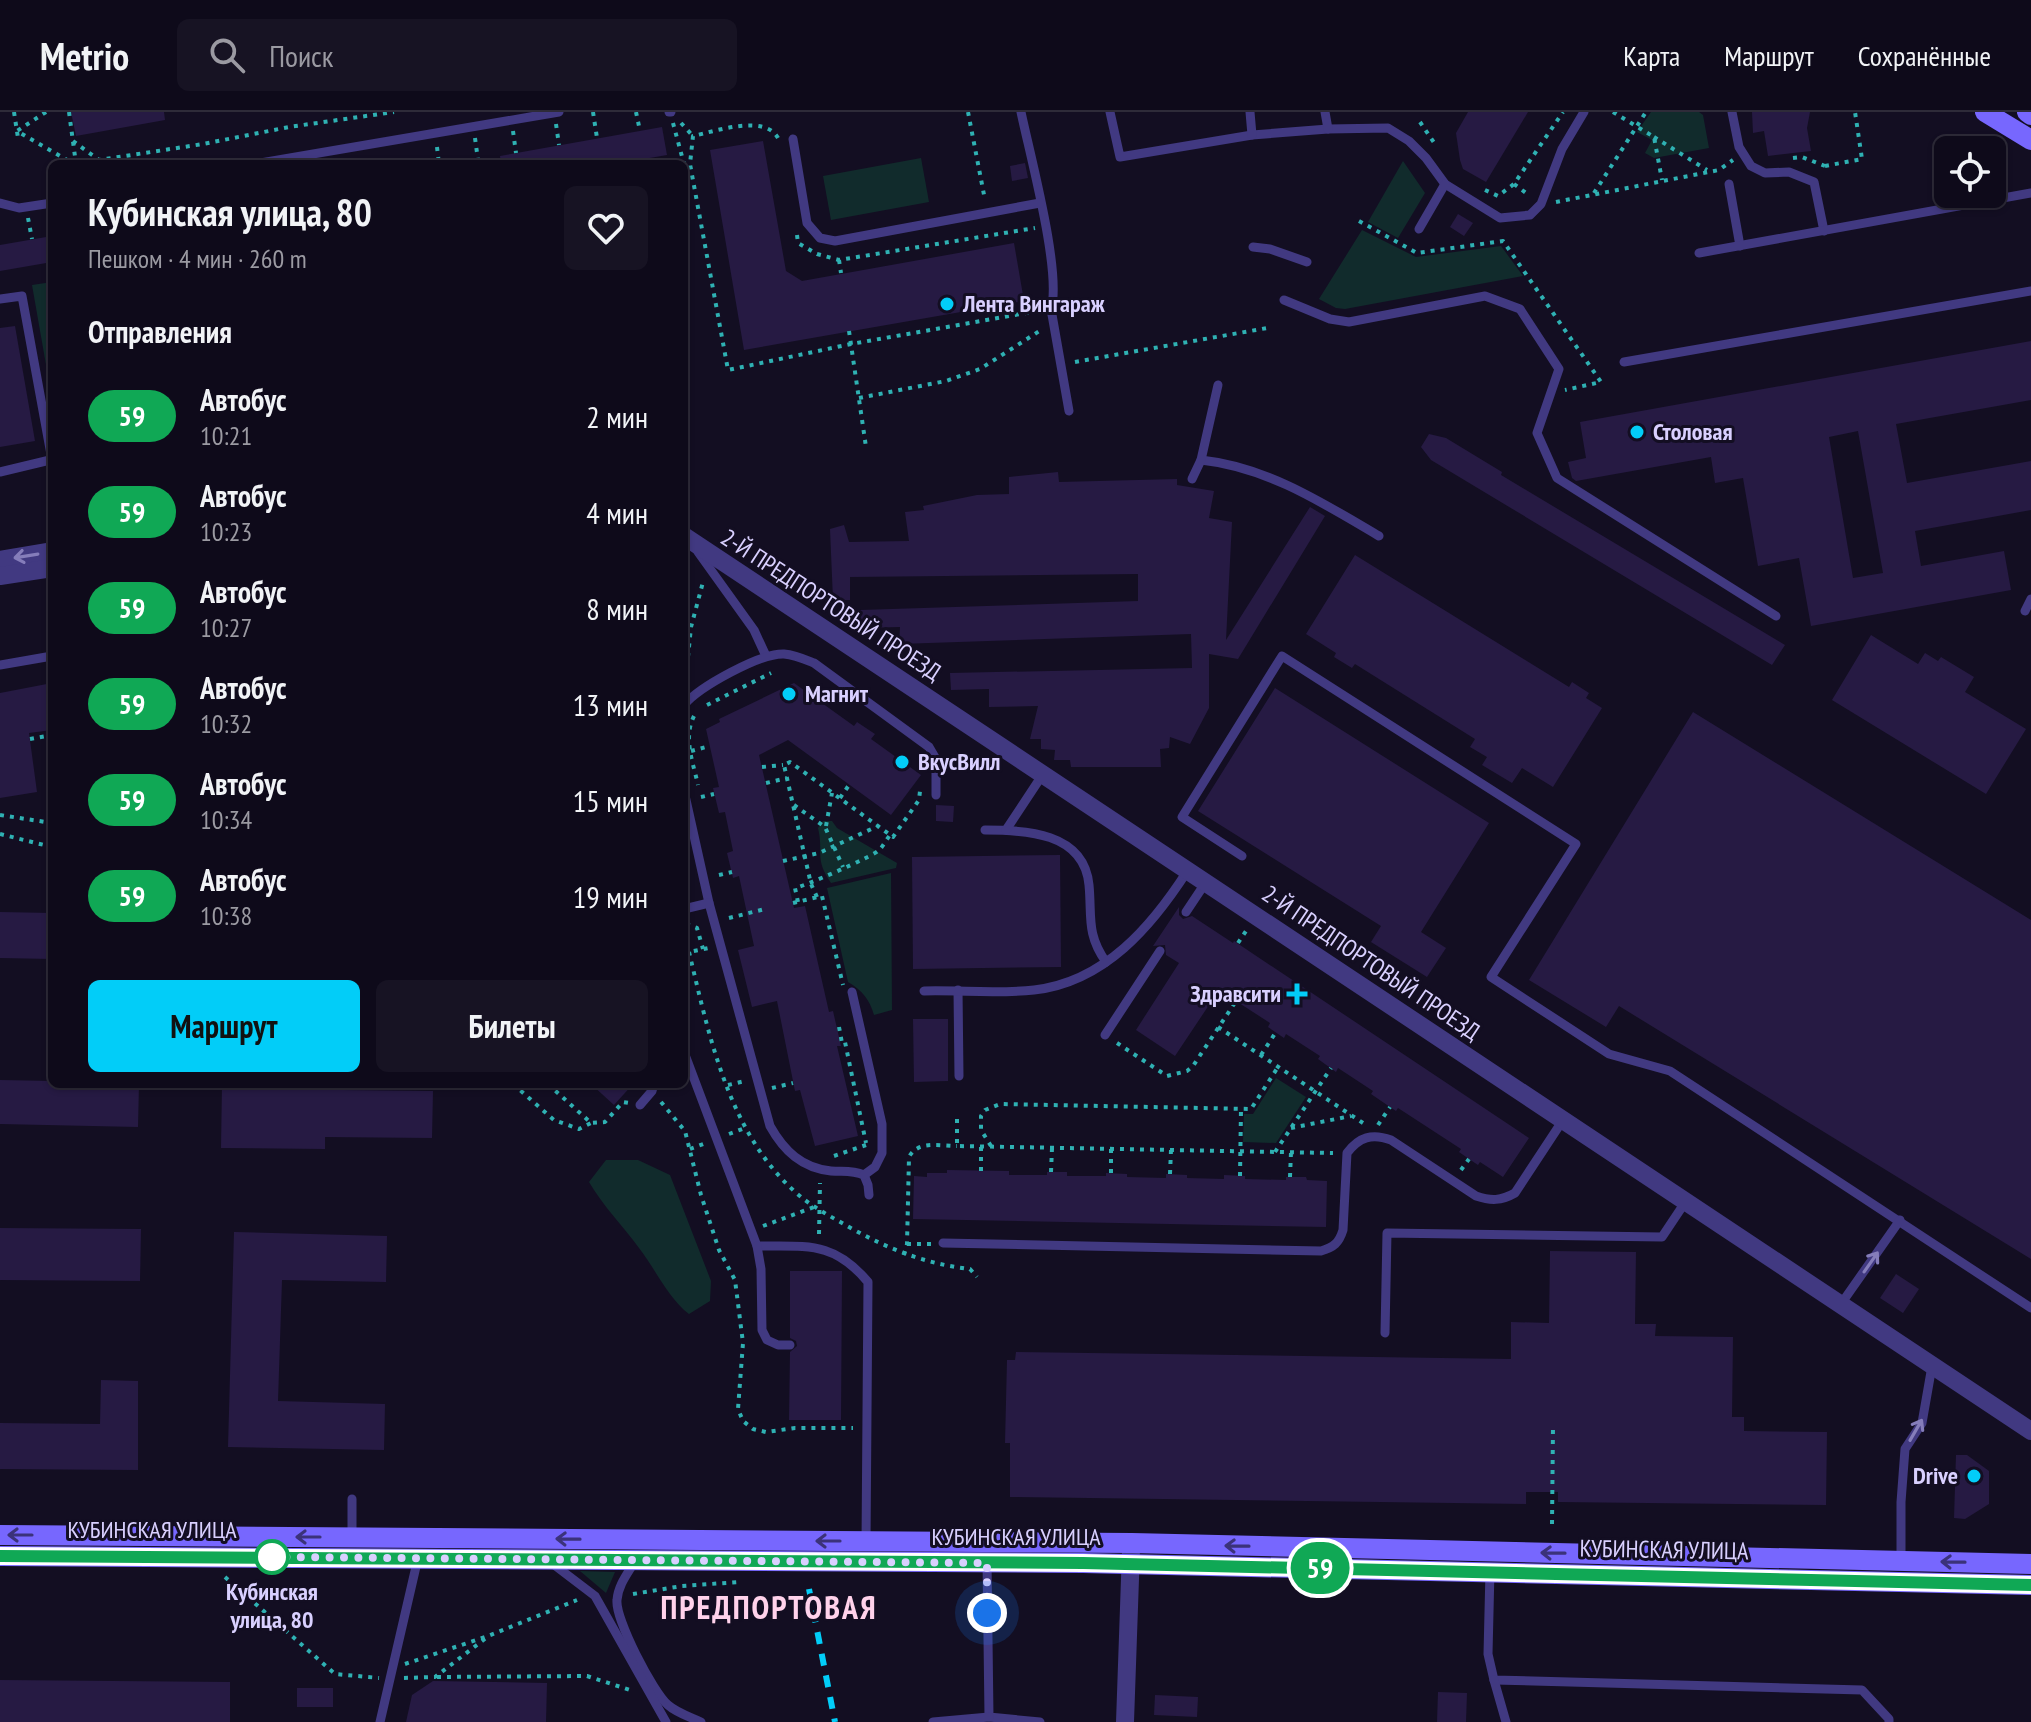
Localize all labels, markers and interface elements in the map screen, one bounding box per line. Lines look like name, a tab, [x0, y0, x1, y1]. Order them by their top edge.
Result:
search box	[177, 19, 737, 91]
text: Metrio	[40, 31, 129, 80]
icon: search	[205, 33, 249, 77]
text: Поиск	[269, 36, 333, 75]
text: Карта	[1623, 37, 1680, 74]
text: Маршрут	[1724, 37, 1814, 74]
text: Сохранённые	[1858, 37, 1991, 74]
map controls	[1934, 136, 2006, 208]
button: locate	[1934, 136, 2006, 208]
button: heart	[564, 186, 648, 270]
text: Кубинская улица, 80	[88, 187, 372, 236]
text: Пешком · 4 мин · 260 m	[88, 242, 307, 275]
place label: Лента Вингараж	[962, 288, 1106, 319]
marker: Лента Вингараж	[938, 295, 956, 313]
text: Отправления	[88, 312, 232, 351]
text: Автобус	[200, 380, 287, 419]
text: 59	[119, 397, 145, 434]
text: 2 мин	[586, 397, 648, 436]
place label: Столовая	[1653, 416, 1733, 447]
text: 10:21	[200, 419, 252, 452]
marker: Столовая	[1628, 423, 1646, 441]
text: Автобус	[200, 476, 287, 515]
text: 59	[119, 493, 145, 530]
text: 4 мин	[586, 493, 648, 532]
text: 10:23	[200, 515, 252, 548]
street label: 2-Й ПРЕДПОРТОВЫЙ ПРОЕЗД	[715, 522, 947, 687]
one-way arrow	[14, 549, 39, 564]
text: Автобус	[200, 572, 287, 611]
text: 59	[119, 589, 145, 626]
text: 8 мин	[586, 589, 648, 628]
text: 10:27	[200, 611, 252, 644]
text: Автобус	[200, 668, 287, 707]
place label: Магнит	[805, 678, 869, 709]
text: 59	[119, 685, 145, 722]
text: 13 мин	[573, 685, 648, 724]
marker: Магнит	[780, 685, 798, 703]
text: 10:32	[200, 707, 252, 740]
place label: ВкусВилл	[918, 746, 1001, 777]
marker: ВкусВилл	[893, 753, 911, 771]
text: Автобус	[200, 764, 287, 803]
text: 59	[119, 781, 145, 818]
text: 15 мин	[573, 781, 648, 820]
text: 10:34	[200, 803, 252, 836]
text: Автобус	[200, 860, 287, 899]
text: 59	[119, 877, 145, 914]
text: 19 мин	[573, 877, 648, 916]
street label: 2-Й ПРЕДПОРТОВЫЙ ПРОЕЗД	[1256, 878, 1486, 1047]
text: 10:38	[200, 899, 252, 932]
place label: Здравсити	[1190, 978, 1281, 1009]
button: Маршрут	[88, 980, 360, 1072]
button: Билеты	[376, 980, 648, 1072]
marker: Здравсити	[1288, 985, 1306, 1003]
one-way arrow	[1863, 1252, 1879, 1274]
one-way arrow	[1908, 1419, 1924, 1442]
place label: Drive	[1913, 1460, 1958, 1491]
marker: Drive	[1965, 1467, 1983, 1485]
street label: КУБИНСКАЯ УЛИЦА	[68, 1514, 237, 1545]
street label: КУБИНСКАЯ УЛИЦА	[932, 1521, 1101, 1552]
one-way arrow	[7, 1527, 34, 1543]
one-way arrow	[295, 1529, 322, 1545]
one-way arrow	[555, 1531, 582, 1547]
one-way arrow	[815, 1533, 842, 1549]
street label: КУБИНСКАЯ УЛИЦА	[1579, 1533, 1749, 1566]
one-way arrow	[1224, 1538, 1251, 1553]
marker: Кубинская улица, 80	[255, 1540, 289, 1574]
line badge: 59	[1284, 1542, 1356, 1594]
one-way arrow	[1540, 1545, 1567, 1560]
text: 59	[1307, 1549, 1333, 1586]
one-way arrow	[1940, 1554, 1967, 1569]
place label: Кубинская улица, 80	[226, 1576, 318, 1635]
district label: ПРЕДПОРТОВАЯ	[661, 1586, 877, 1628]
your location	[967, 1593, 1007, 1633]

